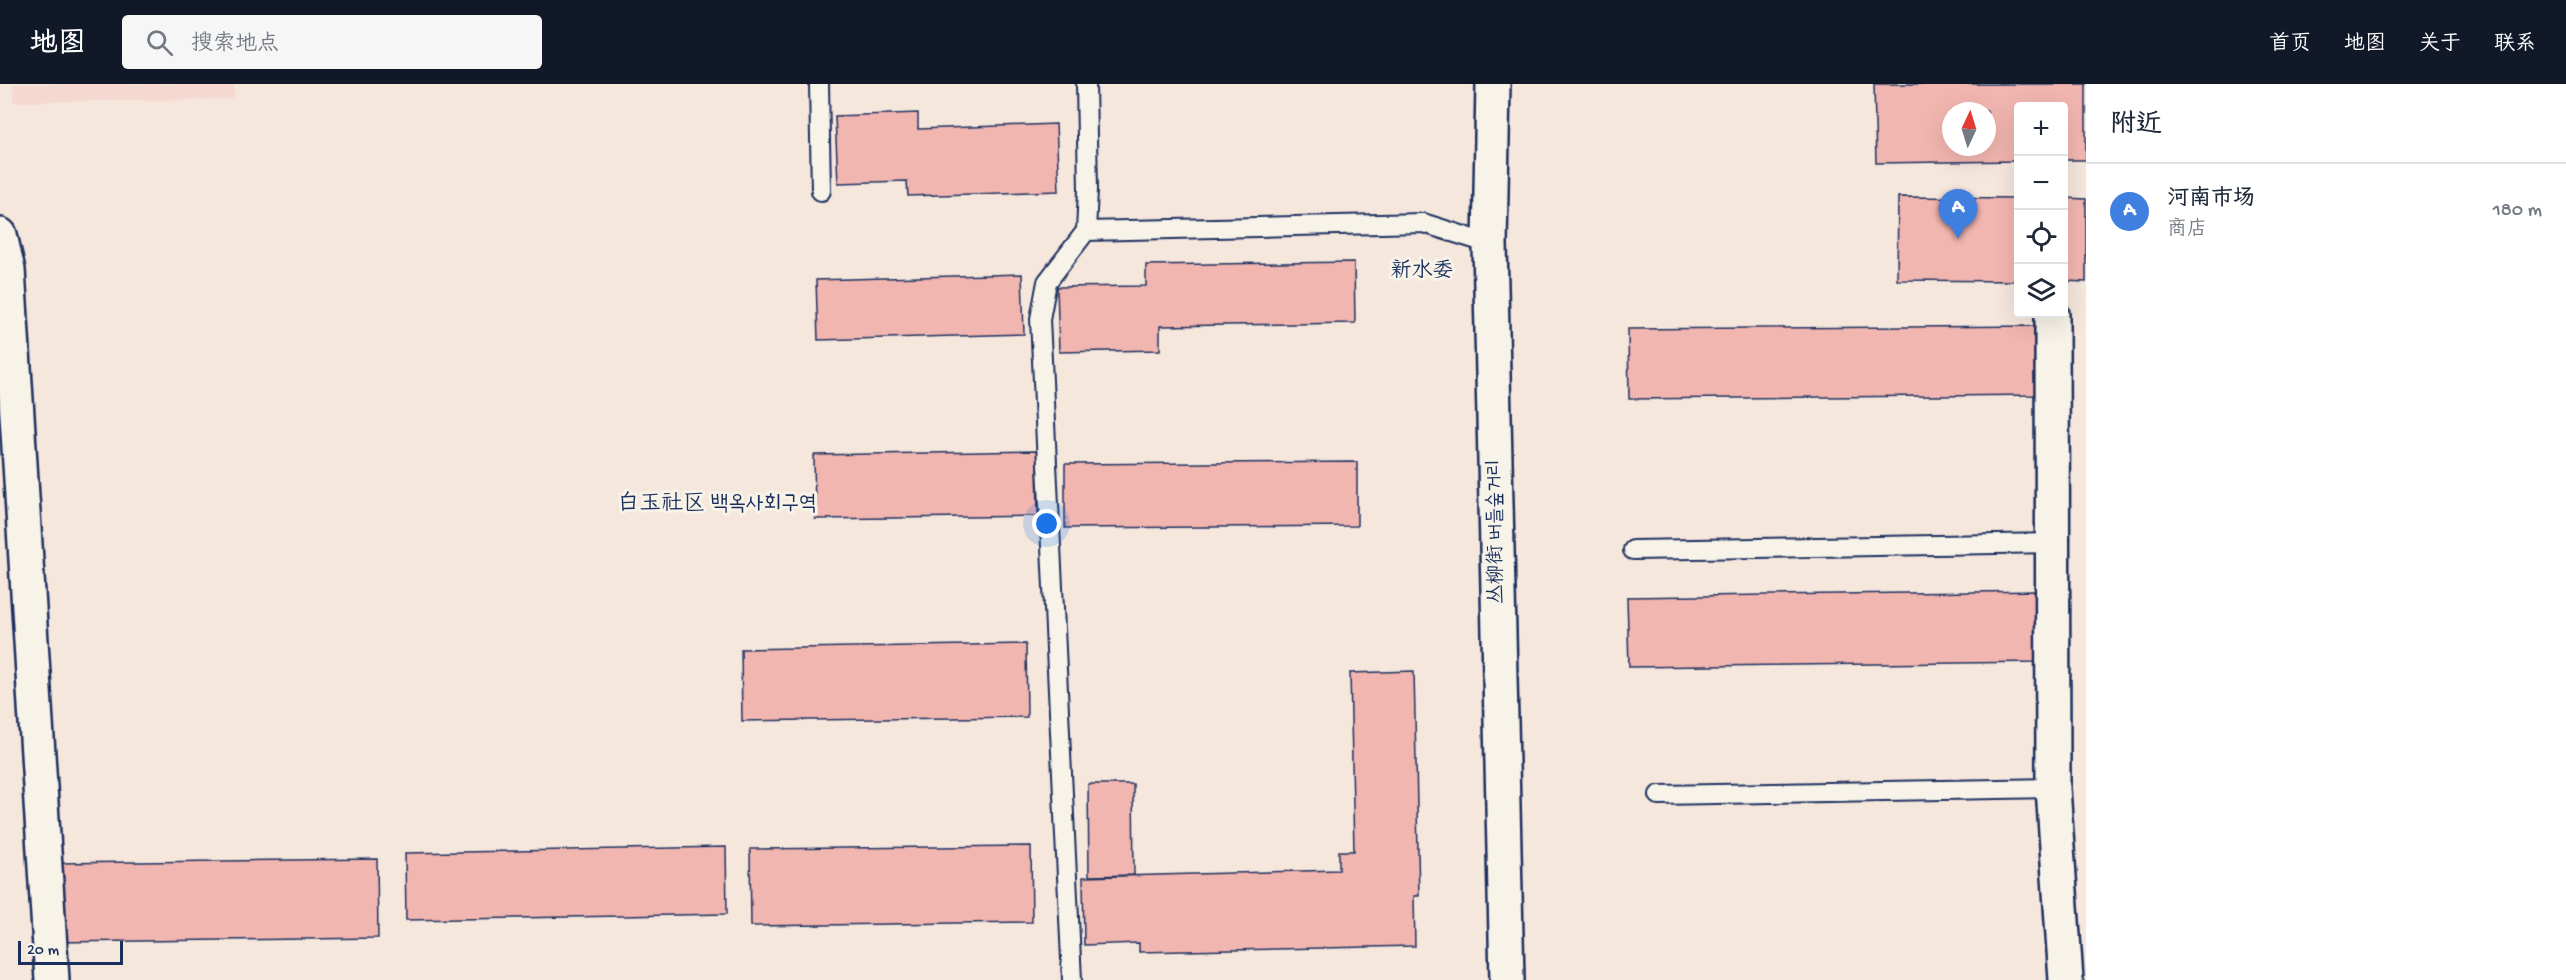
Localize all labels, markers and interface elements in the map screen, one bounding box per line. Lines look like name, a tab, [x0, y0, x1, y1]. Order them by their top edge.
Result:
search box	[122, 15, 542, 69]
icon: search	[143, 26, 176, 59]
text: 地图	[30, 29, 86, 62]
text: 搜索地点	[191, 32, 279, 58]
text: 首页	[2269, 33, 2311, 58]
text: 地图	[2344, 33, 2386, 58]
text: 关于	[2419, 33, 2461, 58]
text: 联系	[2494, 33, 2536, 58]
north arrow	[1942, 102, 1996, 156]
map controls	[2014, 102, 2068, 318]
button: +	[2014, 102, 2068, 156]
text: 附近	[2110, 111, 2162, 142]
button: −	[2014, 156, 2068, 210]
text: 河南市场	[2167, 187, 2255, 213]
pin: A	[1938, 190, 1978, 239]
text: A	[2124, 200, 2135, 223]
text: 180 m	[2493, 200, 2542, 223]
button: locate	[2014, 210, 2068, 264]
text: 商店	[2167, 219, 2207, 242]
district label: 新水委	[1391, 259, 1454, 285]
button: layers	[2014, 264, 2068, 318]
street label: 丛柳街 버들숲거리	[1483, 459, 1510, 605]
district label: 白玉社区 백옥사회구역	[617, 490, 817, 518]
your location	[1032, 509, 1061, 538]
scale bar	[18, 938, 123, 966]
text: 20 m	[27, 942, 59, 961]

